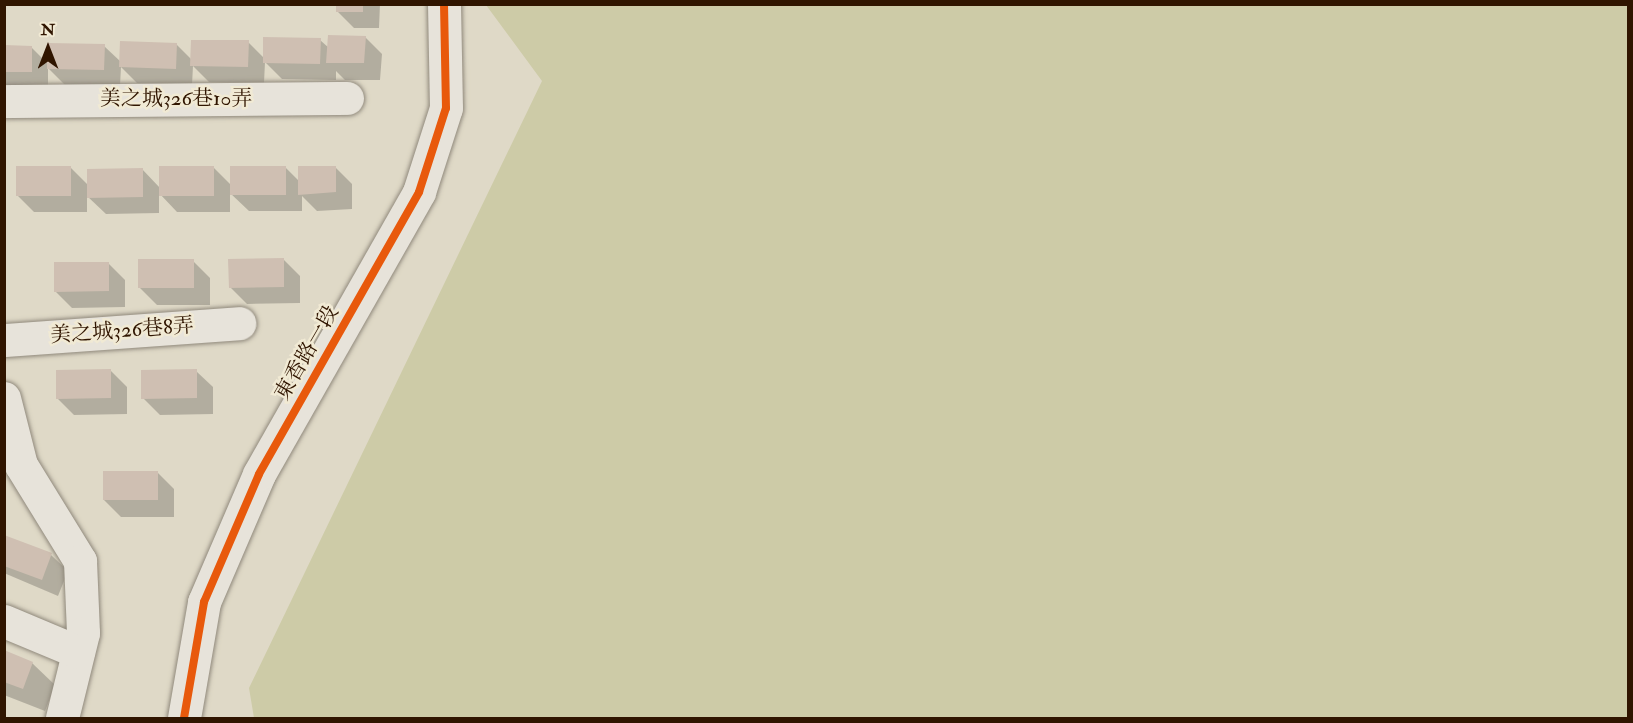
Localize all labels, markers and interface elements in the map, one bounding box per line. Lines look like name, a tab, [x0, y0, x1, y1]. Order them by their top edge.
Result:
north arrow	[18, 18, 78, 78]
text: N	[41, 20, 55, 40]
street label: 美之城326巷10弄	[100, 86, 252, 112]
street label: 東香路一段	[270, 301, 344, 405]
street label: 美之城326巷8弄	[49, 313, 195, 349]

